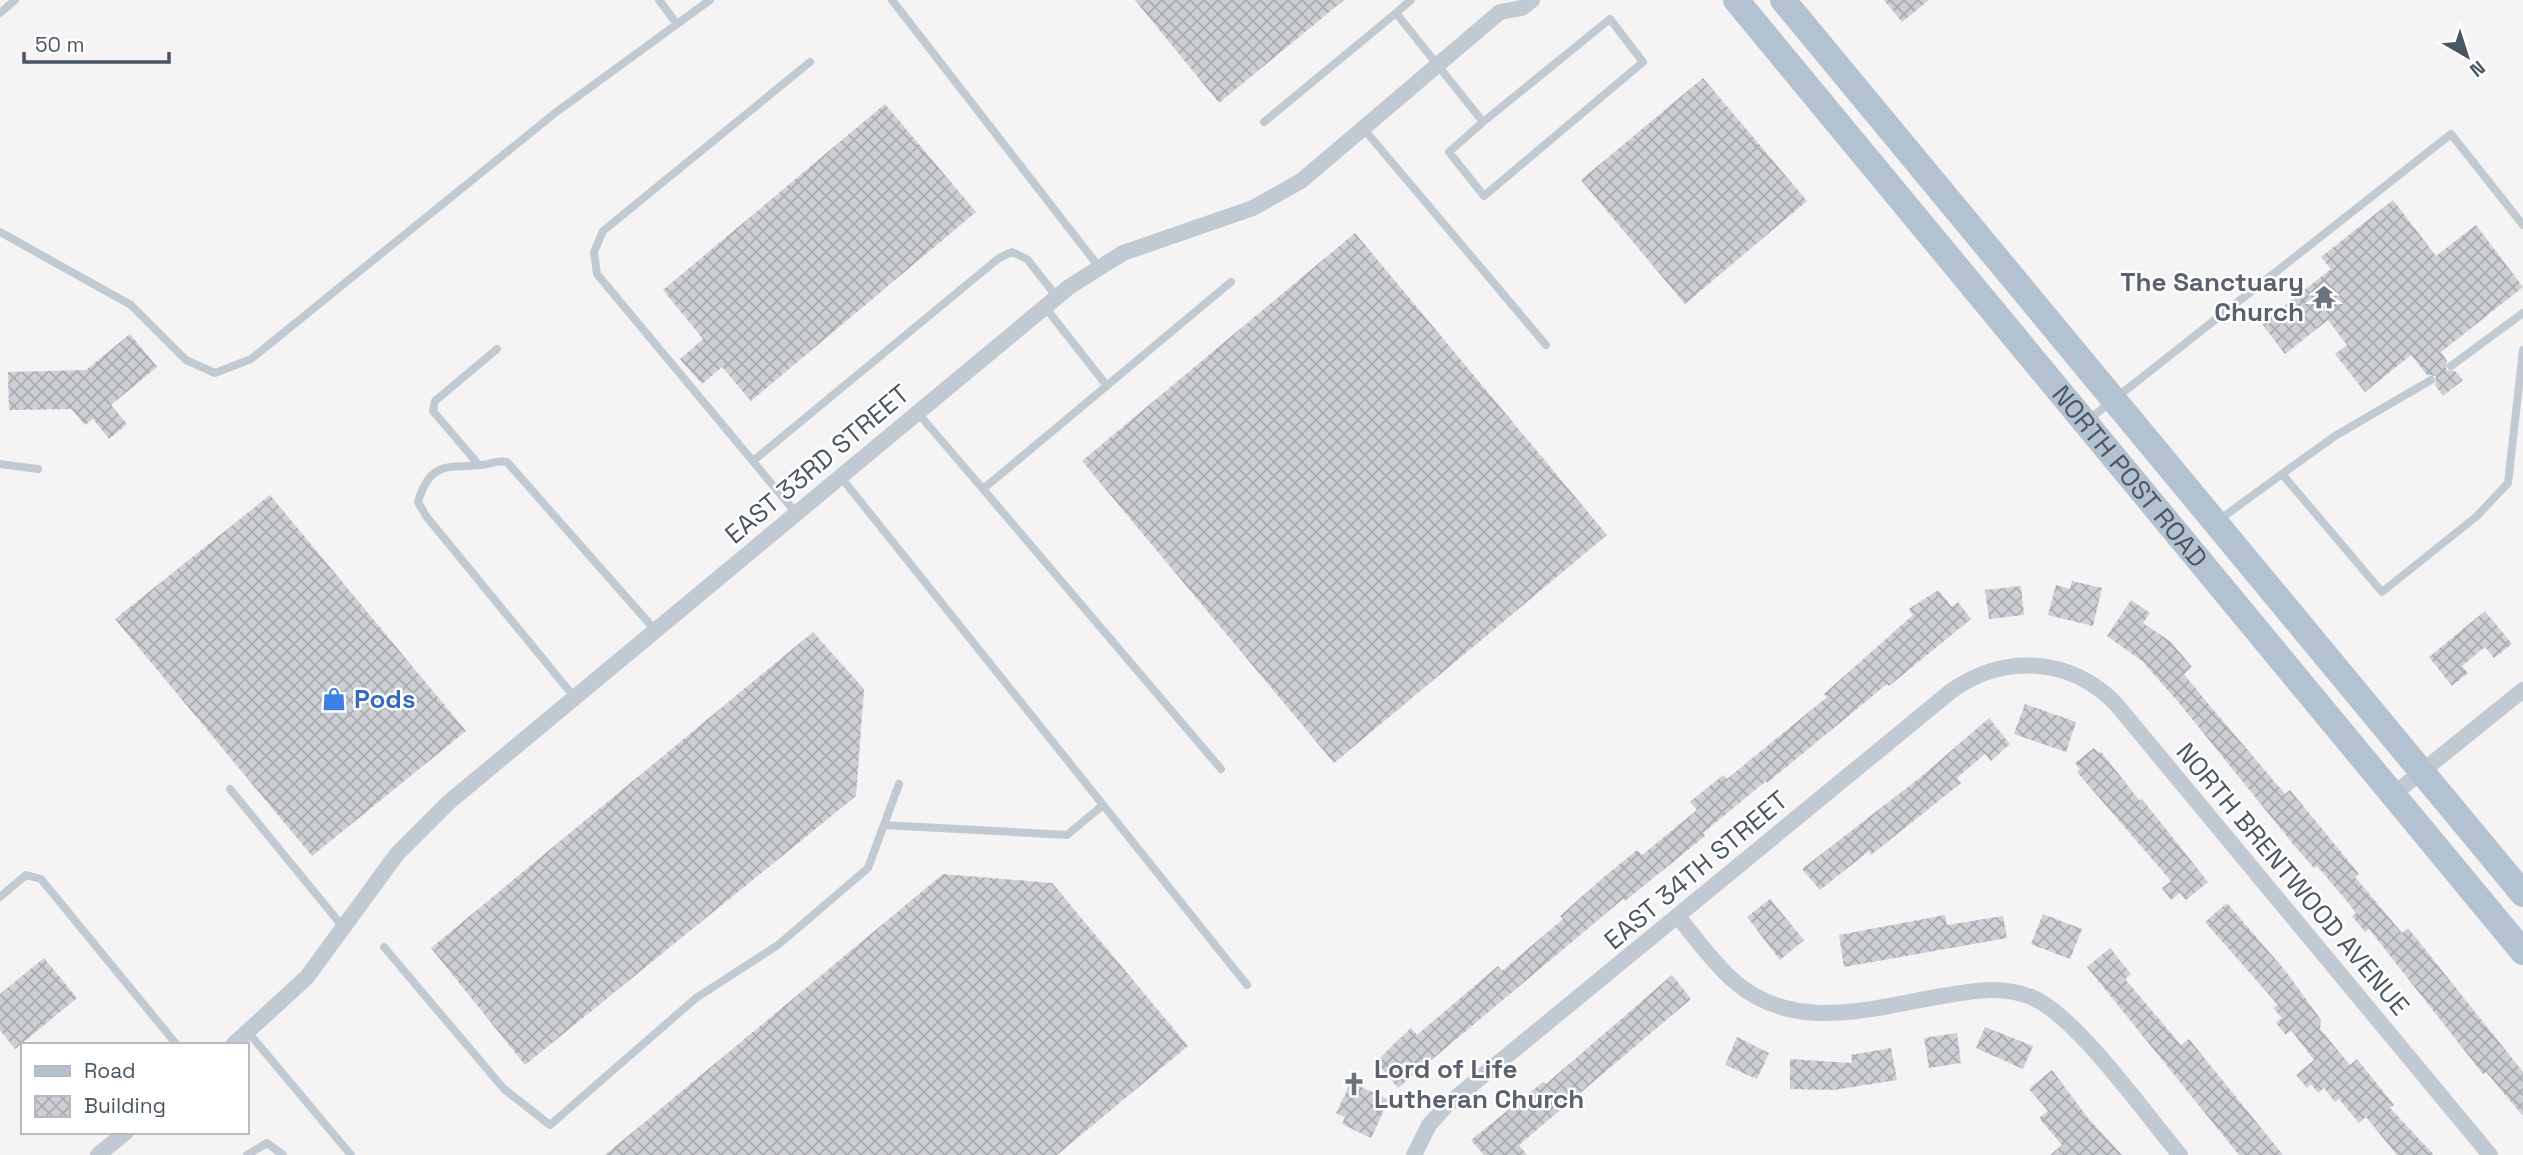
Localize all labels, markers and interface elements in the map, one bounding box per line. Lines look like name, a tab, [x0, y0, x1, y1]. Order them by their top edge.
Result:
scale bar	[24, 21, 170, 65]
north arrow	[2432, 21, 2502, 91]
text: 50 m	[35, 31, 85, 58]
text: N	[2465, 55, 2490, 83]
place label: The Sanctuary Church	[2120, 265, 2304, 329]
temple icon: The Sanctuary Church	[2310, 283, 2338, 311]
street label: EAST 33RD STREET	[718, 377, 916, 551]
street label: NORTH POST ROAD	[2044, 378, 2215, 574]
place label: Pods	[354, 682, 416, 716]
shop icon: Pods	[320, 685, 348, 713]
street label: NORTH BRENTWOOD AVENUE	[2169, 736, 2417, 1022]
street label: EAST 34TH STREET	[1597, 783, 1795, 957]
legend	[21, 1043, 248, 1134]
place label: Lord of Life Lutheran Church	[1374, 1052, 1584, 1116]
text: Road	[84, 1057, 136, 1084]
church icon: Lord of Life Lutheran Church	[1340, 1070, 1368, 1098]
text: Building	[84, 1092, 166, 1119]

